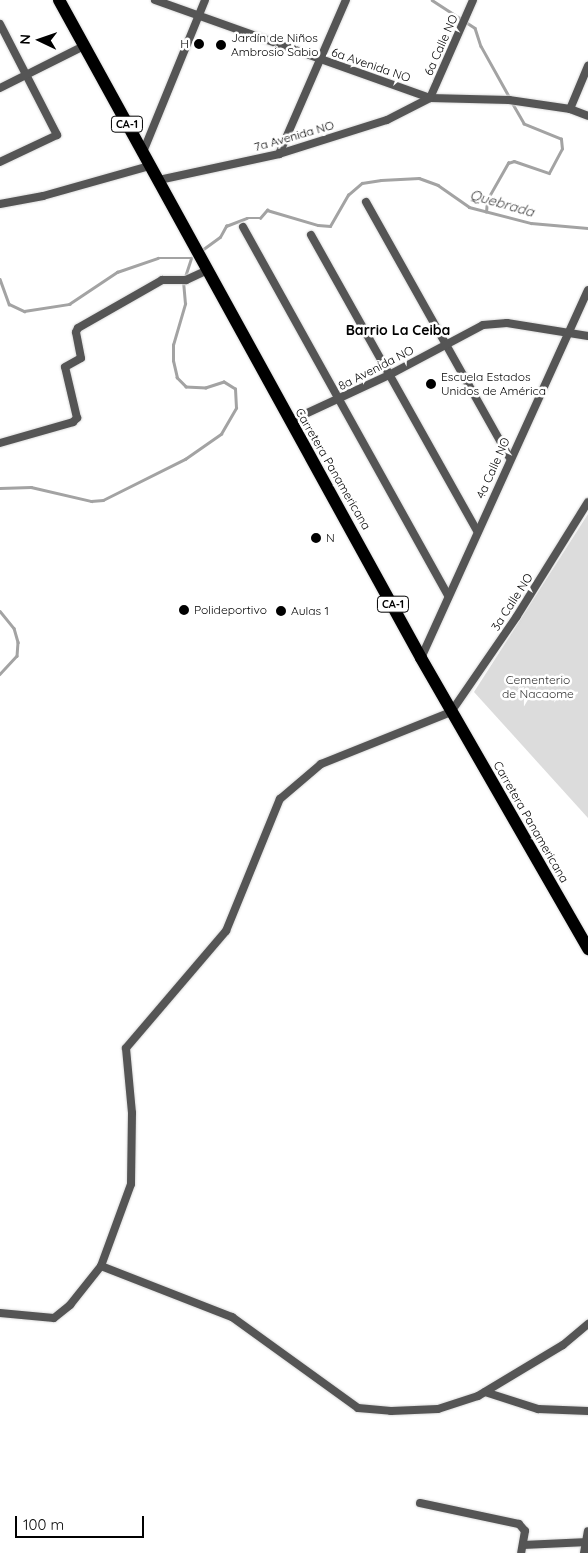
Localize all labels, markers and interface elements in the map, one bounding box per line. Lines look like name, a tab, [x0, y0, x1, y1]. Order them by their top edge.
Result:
street label: 6a Calle NO	[421, 12, 461, 78]
north arrow	[15, 15, 65, 65]
place label: Jardín de Niños Ambrosio Sabio	[231, 31, 318, 59]
text: N	[16, 34, 34, 45]
place label: H	[180, 37, 189, 51]
marker: H	[193, 38, 205, 50]
marker: Jardín de Niños Ambrosio Sabio	[215, 39, 227, 51]
street label: 6a Avenida NO	[330, 45, 412, 85]
road number: CA-1	[111, 116, 143, 132]
street label: 7a Avenida NO	[252, 118, 336, 154]
water label: Quebrada	[468, 186, 536, 220]
district label: Barrio La Ceiba	[346, 322, 450, 338]
street label: 8a Avenida NO	[336, 343, 416, 393]
place label: Escuela Estados Unidos de América	[441, 370, 546, 398]
marker: Escuela Estados Unidos de América	[425, 378, 437, 390]
street label: Carretera Panamericana	[292, 406, 374, 532]
street label: 4a Calle NO	[473, 435, 513, 501]
place label: N	[326, 531, 335, 545]
marker: N	[310, 532, 322, 544]
street label: 3a Calle NO	[488, 571, 536, 633]
road number: CA-1	[377, 596, 409, 612]
place label: Polideportivo	[194, 603, 267, 617]
marker: Polideportivo	[178, 604, 190, 616]
place label: Aulas 1	[291, 604, 329, 618]
marker: Aulas 1	[275, 605, 287, 617]
park label: Cementerio de Nacaome	[502, 673, 574, 701]
street label: Carretera Panamericana	[490, 759, 572, 885]
scale bar	[18, 1506, 146, 1538]
text: 100 m	[23, 1515, 64, 1534]

